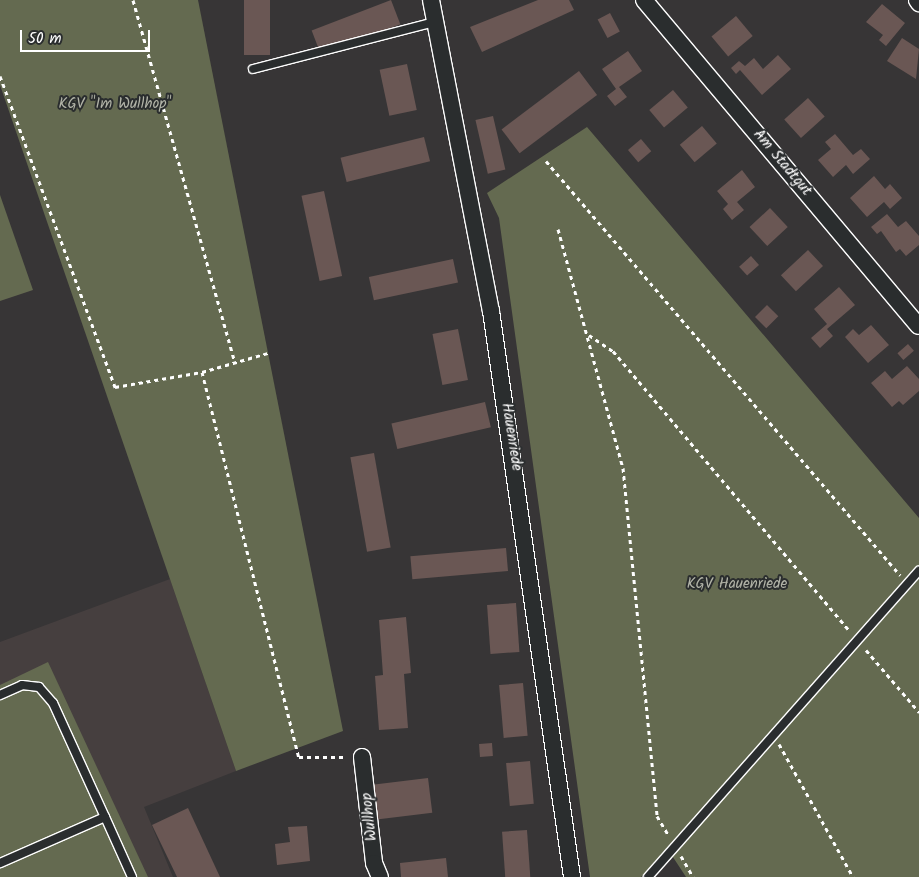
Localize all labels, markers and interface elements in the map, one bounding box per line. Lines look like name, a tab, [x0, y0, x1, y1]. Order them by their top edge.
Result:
scale bar	[22, 20, 152, 52]
text: 50 m	[28, 27, 62, 51]
park label: KGV "Im Wullhop"	[59, 96, 171, 114]
street label: Am Stadtgut	[749, 126, 815, 200]
street label: Hauenriede	[497, 402, 525, 472]
park label: KGV Hauenriede	[687, 576, 787, 594]
street label: Wullhop	[359, 792, 381, 842]

